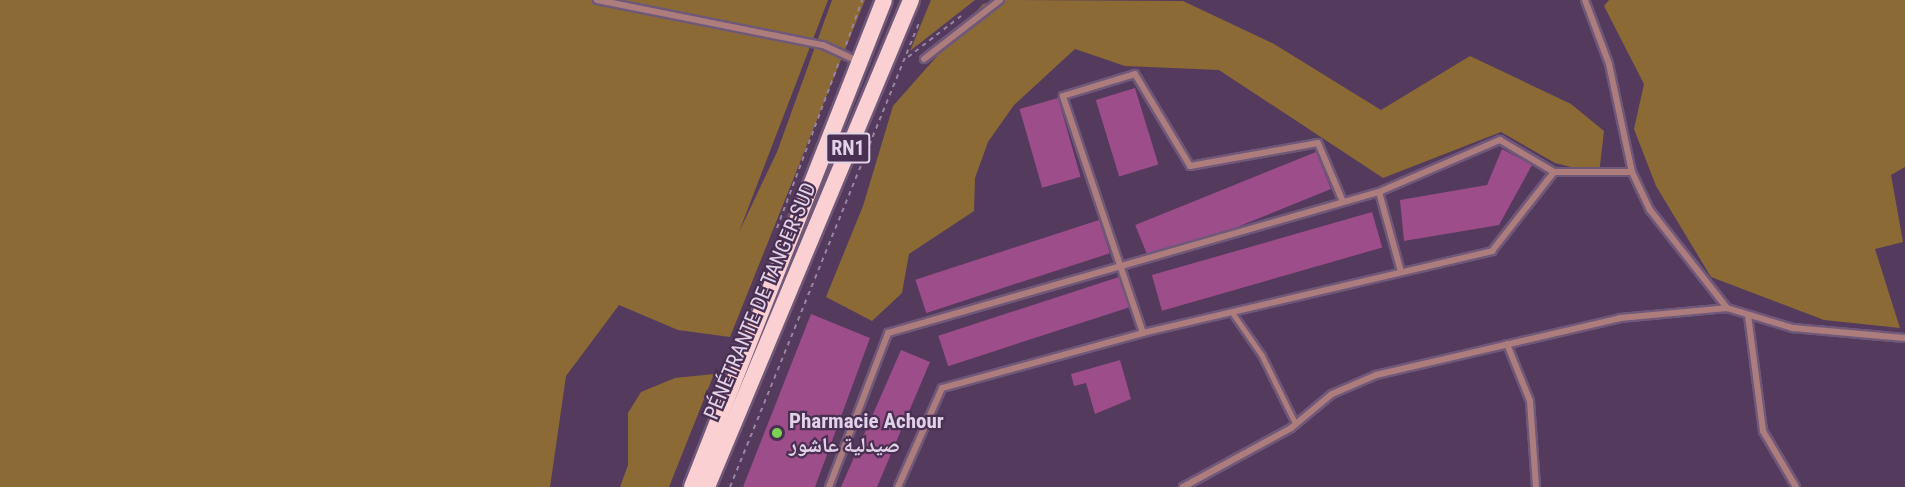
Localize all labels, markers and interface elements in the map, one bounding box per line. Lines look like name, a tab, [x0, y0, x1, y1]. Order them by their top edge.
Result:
road number: RN1	[824, 131, 872, 165]
street label: PÉNÉTRANTE DE TANGER-SUD	[699, 179, 821, 423]
place label: Pharmacie Achour صيدلية عاشور	[789, 408, 944, 458]
marker: Pharmacie Achour صيدلية عاشور	[770, 426, 784, 440]

